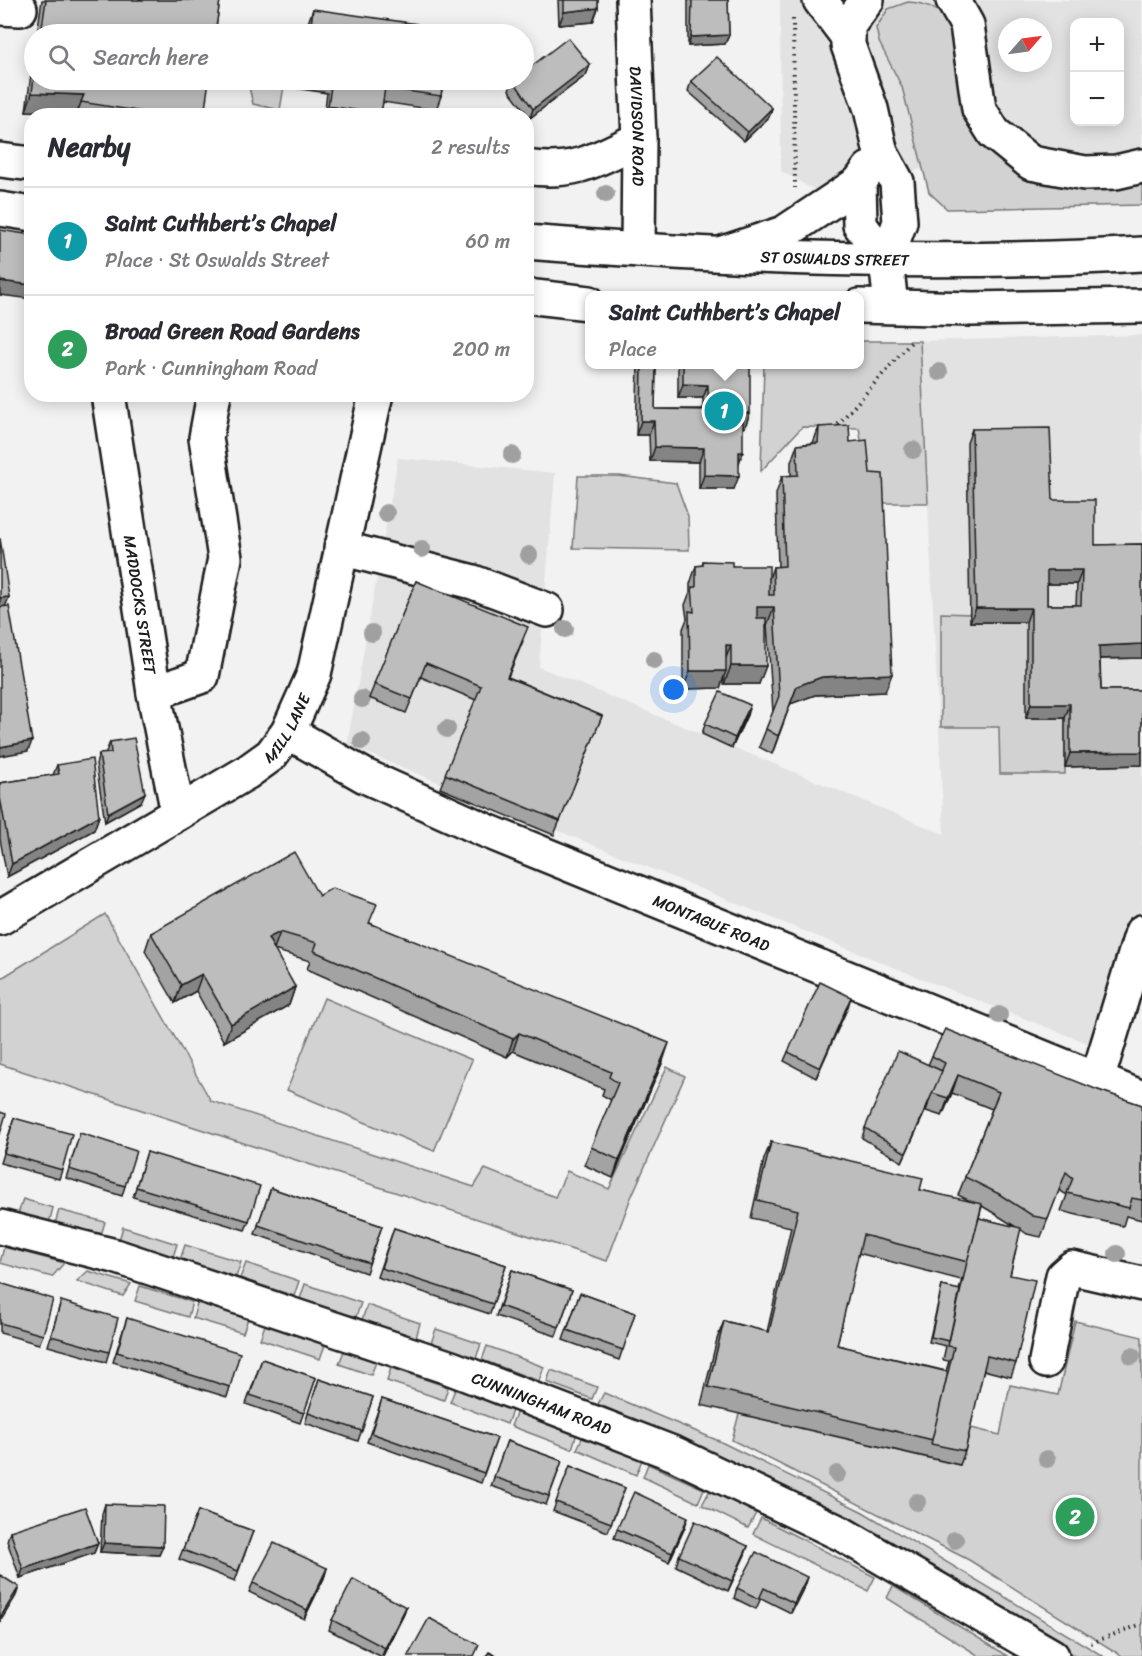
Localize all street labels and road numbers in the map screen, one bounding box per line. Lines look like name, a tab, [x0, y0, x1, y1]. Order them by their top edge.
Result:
street label: DAVIDSON ROAD	[621, 65, 653, 186]
street label: ST OSWALDS STREET	[760, 242, 910, 275]
street label: MADDOCKS STREET	[115, 533, 165, 677]
street label: MILL LANE	[258, 688, 319, 771]
street label: MONTAGUE ROAD	[648, 886, 775, 960]
street label: CUNNINGHAM ROAD	[467, 1363, 616, 1444]

